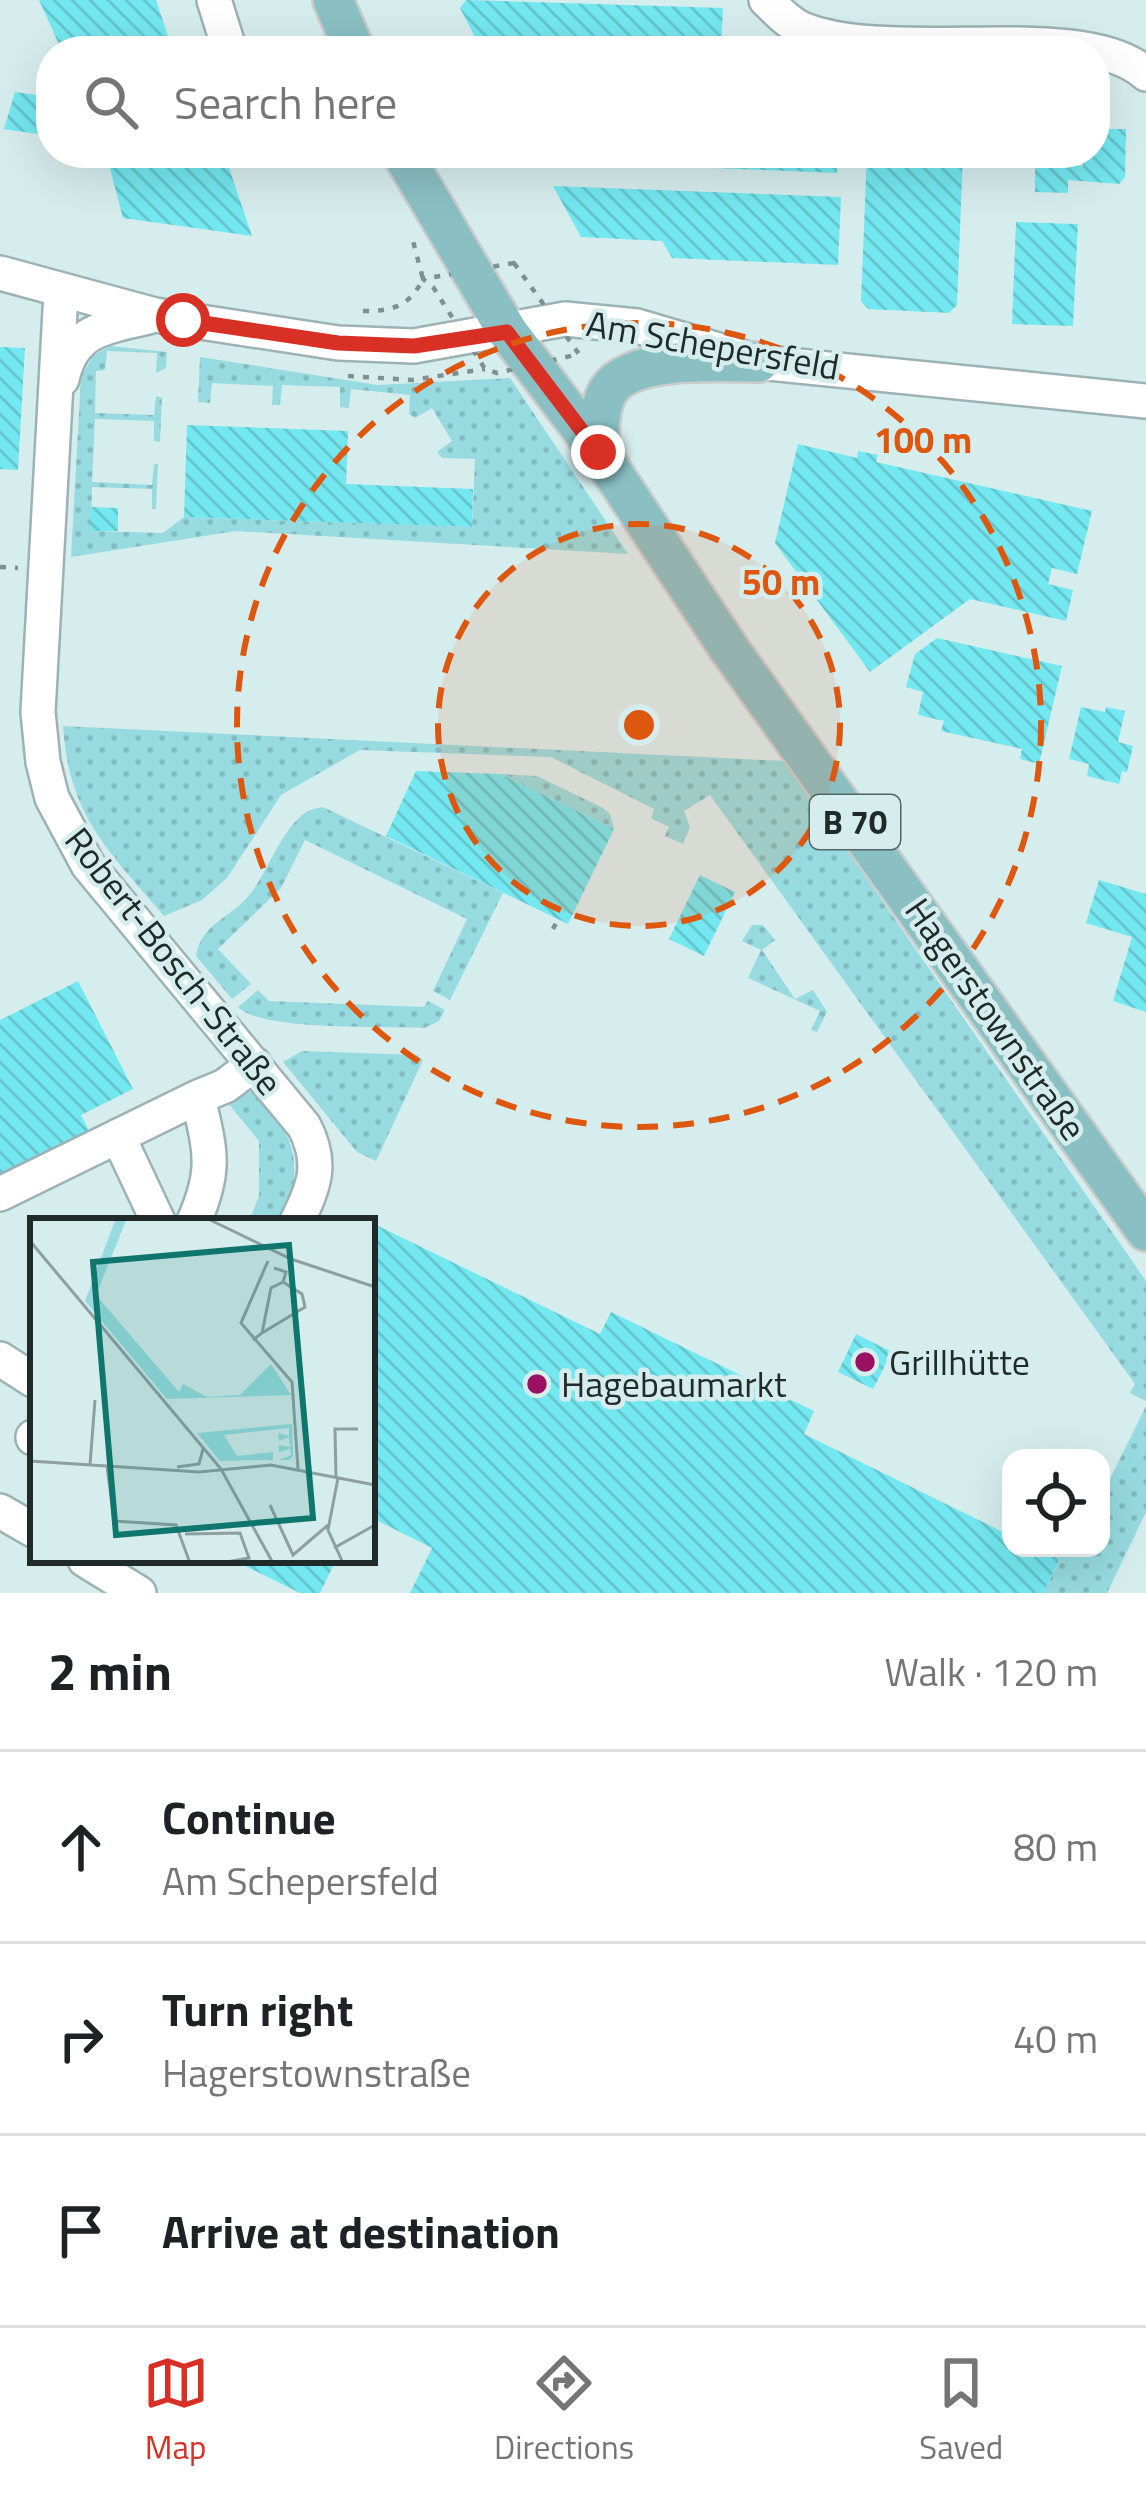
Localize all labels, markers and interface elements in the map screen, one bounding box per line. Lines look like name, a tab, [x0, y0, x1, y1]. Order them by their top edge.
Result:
search box	[36, 36, 1110, 168]
text: Search here	[174, 68, 397, 136]
icon: search	[78, 69, 144, 135]
route start	[156, 293, 210, 347]
street label: Am Schepersfeld	[582, 295, 844, 394]
text: 100 m	[874, 412, 972, 467]
route end	[571, 425, 625, 479]
text: 50 m	[742, 554, 820, 609]
centre of rings	[618, 704, 660, 746]
road number: B 70	[810, 795, 900, 849]
street label: Robert-Bosch-Straße	[52, 815, 297, 1106]
street label: Hagerstownstraße	[892, 886, 1101, 1151]
inset map	[30, 1218, 375, 1563]
place label: Grillhütte	[889, 1334, 1030, 1389]
marker: Grillhütte	[852, 1349, 878, 1375]
place label: Hagebaumarkt	[561, 1356, 787, 1411]
marker: Hagebaumarkt	[524, 1371, 550, 1397]
map controls	[1002, 1449, 1110, 1557]
button: locate	[1002, 1449, 1110, 1557]
text: 2 min	[48, 1632, 172, 1710]
text: Walk · 120 m	[884, 1642, 1098, 1701]
text: Continue	[162, 1783, 336, 1851]
icon: ahead	[48, 1814, 114, 1880]
text: 80 m	[1013, 1817, 1098, 1876]
text: Am Schepersfeld	[162, 1851, 439, 1910]
text: Turn right	[162, 1975, 353, 2043]
icon: right	[48, 2006, 114, 2072]
text: 40 m	[1013, 2009, 1098, 2068]
text: Hagerstownstraße	[162, 2043, 471, 2102]
text: Arrive at destination	[162, 2197, 560, 2265]
icon: arrive	[48, 2198, 114, 2264]
tab: Map	[143, 2350, 209, 2472]
tab: Directions	[494, 2350, 634, 2472]
tab: Saved	[919, 2350, 1003, 2472]

